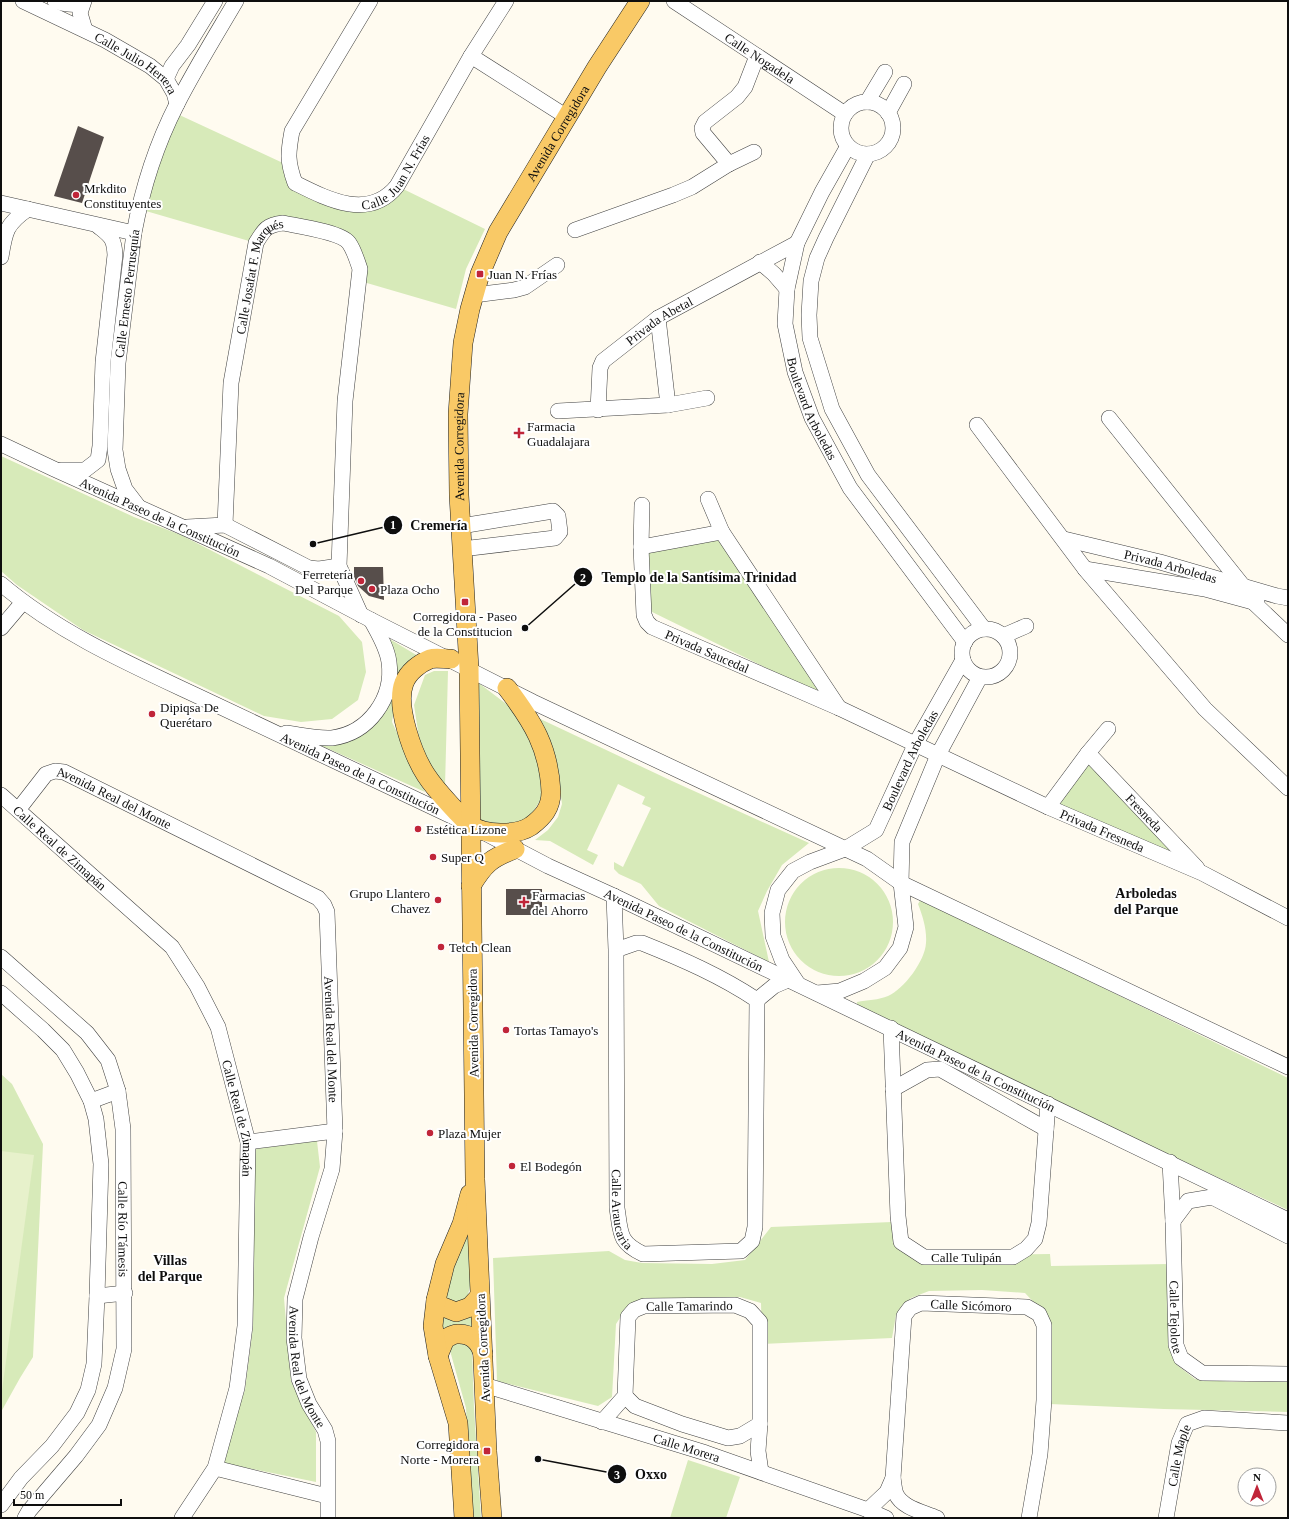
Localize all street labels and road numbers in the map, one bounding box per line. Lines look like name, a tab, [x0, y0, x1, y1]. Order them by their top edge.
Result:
street label: Calle Julio Herrera	[92, 29, 181, 97]
street label: Calle Nogadela	[722, 29, 798, 86]
street label: Avenida Corregidora	[523, 82, 592, 184]
street label: Calle Juan N. Frías	[360, 132, 432, 212]
street label: Calle Josafat F. Marqués	[232, 216, 284, 335]
street label: Calle Ernesto Perrusquía	[111, 228, 142, 359]
street label: Privada Abetal	[623, 293, 695, 348]
street label: Boulevard Arboledas	[785, 356, 841, 462]
street label: Avenida Corregidora	[450, 391, 467, 502]
street label: Avenida Paseo de la Constitución	[77, 474, 243, 560]
street label: Privada Arboledas	[1123, 546, 1219, 586]
street label: Privada Saucedal	[663, 626, 752, 676]
street label: Boulevard Arboledas	[879, 707, 941, 813]
street label: Avenida Paseo de la Constitución	[278, 729, 443, 817]
street label: Avenida Real del Monte	[56, 764, 174, 832]
street label: Fresneda	[1123, 790, 1166, 835]
street label: Calle Real de Zimapán	[10, 802, 110, 893]
street label: Privada Fresneda	[1058, 806, 1147, 855]
street label: Avenida Paseo de la Constitución	[602, 885, 766, 974]
street label: Avenida Corregidora	[465, 968, 481, 1078]
street label: Avenida Real del Monte	[322, 976, 341, 1103]
street label: Avenida Paseo de la Constitución	[894, 1025, 1058, 1115]
street label: Calle Real de Zimapán	[219, 1058, 255, 1177]
street label: Calle Araucaria	[609, 1169, 636, 1253]
street label: Calle Río Támesis	[116, 1181, 131, 1277]
street label: Calle Tulipán	[931, 1250, 1002, 1265]
street label: Calle Tejolote	[1167, 1280, 1186, 1356]
street label: Avenida Corregidora	[473, 1293, 493, 1403]
street label: Calle Sicómoro	[930, 1296, 1012, 1314]
street label: Calle Tamarindo	[646, 1298, 733, 1313]
street label: Avenida Real del Monte	[286, 1306, 329, 1430]
street label: Calle Maple	[1164, 1422, 1194, 1488]
street label: Calle Morera	[651, 1430, 722, 1465]

